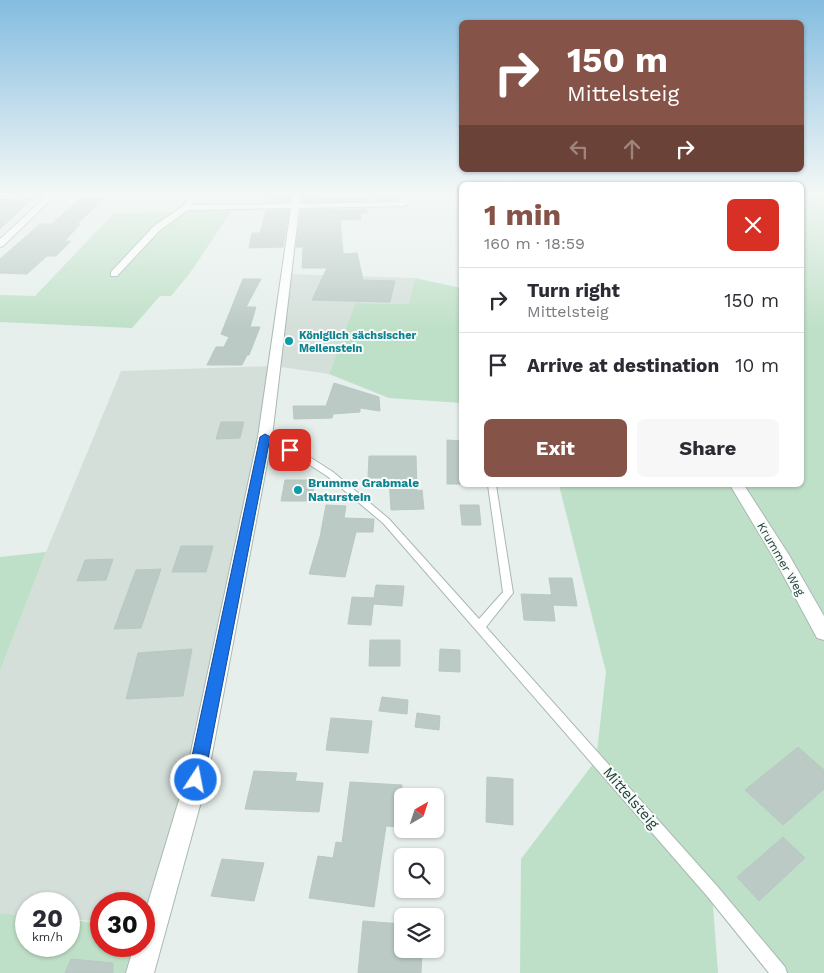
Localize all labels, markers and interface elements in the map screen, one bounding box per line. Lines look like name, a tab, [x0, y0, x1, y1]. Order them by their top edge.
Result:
text: 150 m	[567, 39, 668, 81]
icon: right	[484, 40, 549, 105]
text: Mittelsteig	[567, 81, 679, 106]
icon: left	[565, 135, 593, 163]
icon: ahead	[618, 135, 646, 163]
icon: right	[671, 135, 699, 163]
text: 1 min	[484, 197, 561, 232]
button: close	[727, 199, 779, 251]
text: 160 m · 18:59	[484, 234, 585, 253]
text: Turn right	[527, 279, 620, 302]
icon: right	[484, 286, 512, 314]
text: 150 m	[724, 289, 779, 312]
text: Mittelsteig	[527, 302, 609, 321]
place label: Königlich sächsischer Meilenstein	[299, 329, 417, 355]
marker: Königlich sächsischer Meilenstein	[283, 335, 295, 347]
icon: arrive	[484, 351, 512, 379]
text: Arrive at destination	[527, 354, 719, 377]
text: 10 m	[735, 354, 779, 377]
button: Exit	[484, 419, 627, 477]
button: Share	[637, 419, 779, 477]
pin	[269, 429, 311, 471]
icon: arrive	[276, 436, 304, 464]
place label: Brumme Grabmale Naturstein	[308, 476, 419, 504]
marker: Brumme Grabmale Naturstein	[292, 484, 304, 496]
street label: Krummer Weg	[754, 520, 808, 599]
position arrow	[169, 753, 221, 805]
street label: Mittelsteig	[599, 763, 663, 833]
north arrow	[394, 788, 444, 838]
map controls	[394, 788, 444, 958]
button: search	[394, 848, 444, 898]
speed limit sign: 30	[90, 892, 155, 957]
text: 20	[32, 904, 63, 933]
button: layers	[394, 908, 444, 958]
text: km/h	[32, 930, 63, 944]

